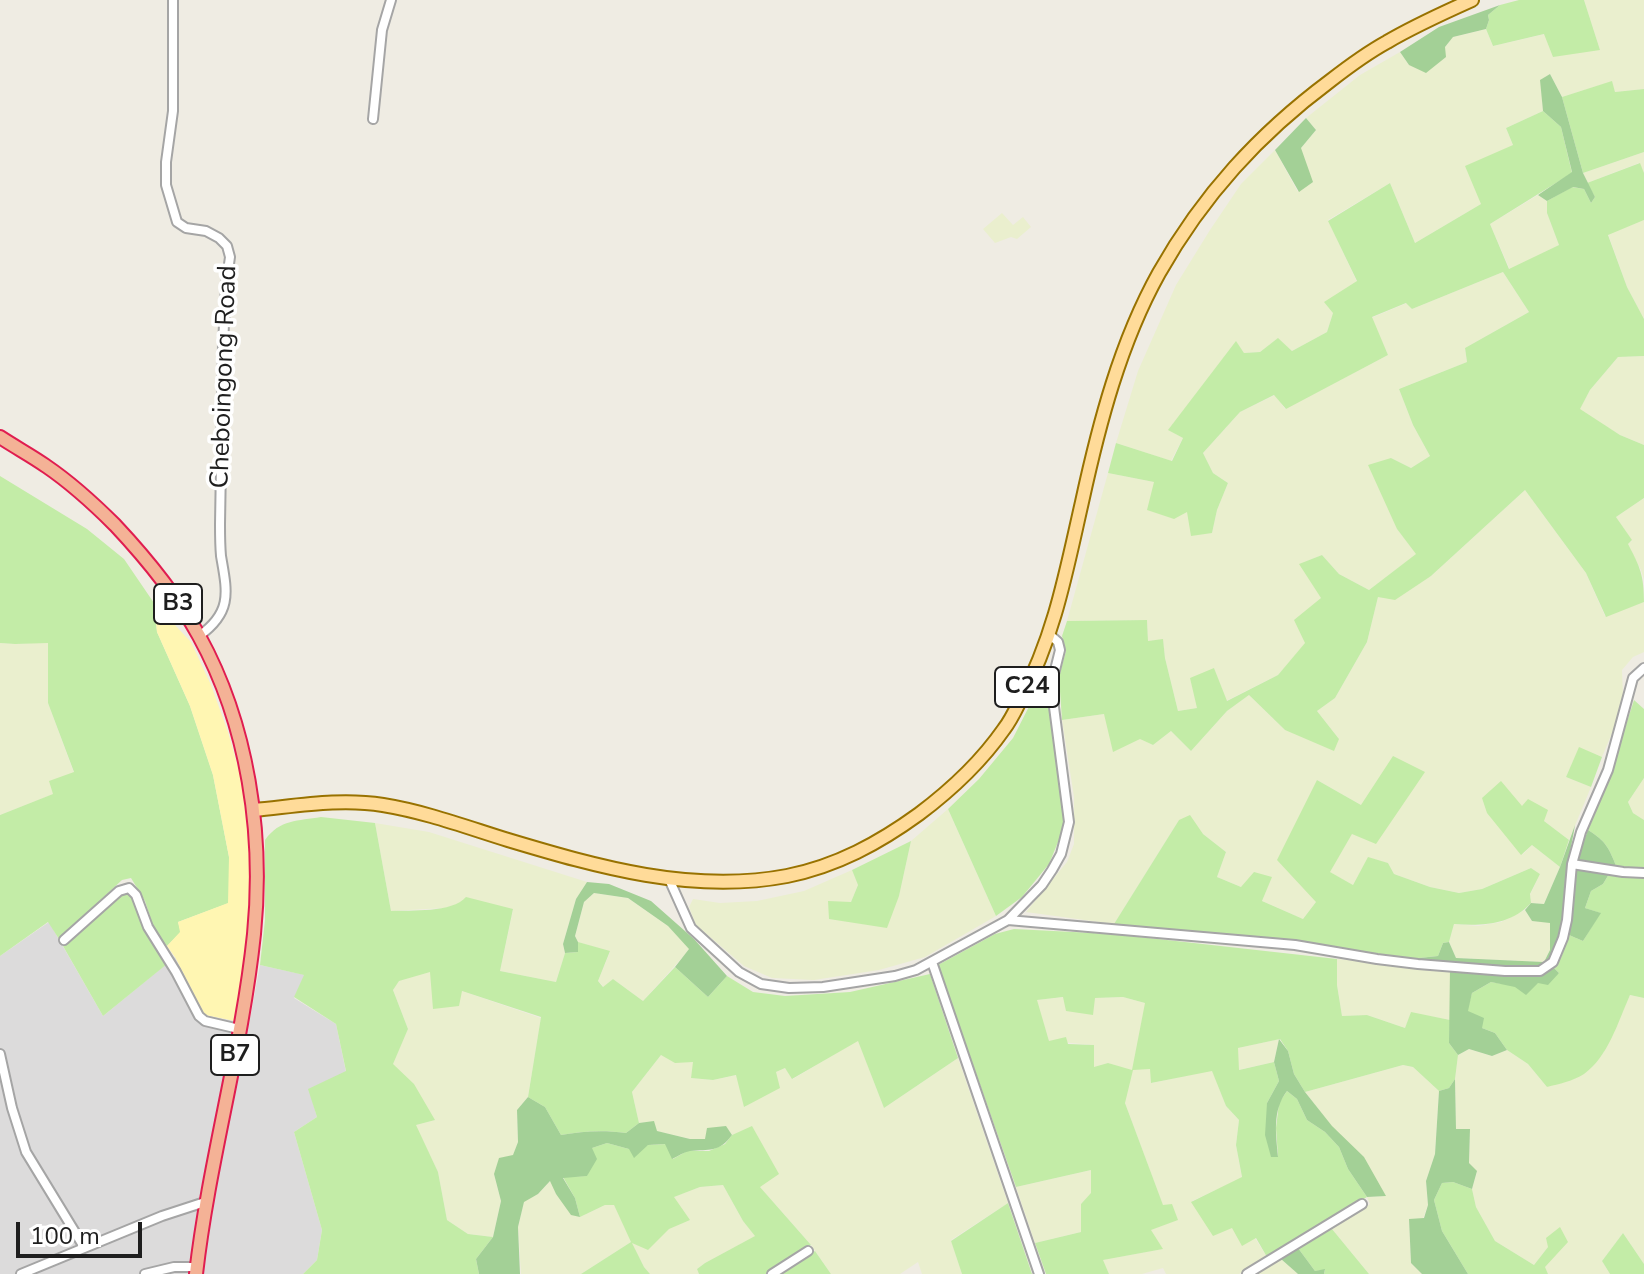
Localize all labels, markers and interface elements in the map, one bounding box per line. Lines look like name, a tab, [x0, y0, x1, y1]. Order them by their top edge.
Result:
street label: Cheboingong Road	[206, 265, 244, 489]
road number: B3	[154, 584, 202, 624]
road number: C24	[995, 667, 1059, 707]
road number: B7	[211, 1035, 259, 1075]
scale bar	[20, 1206, 146, 1256]
text: 100 m	[30, 1220, 100, 1252]

